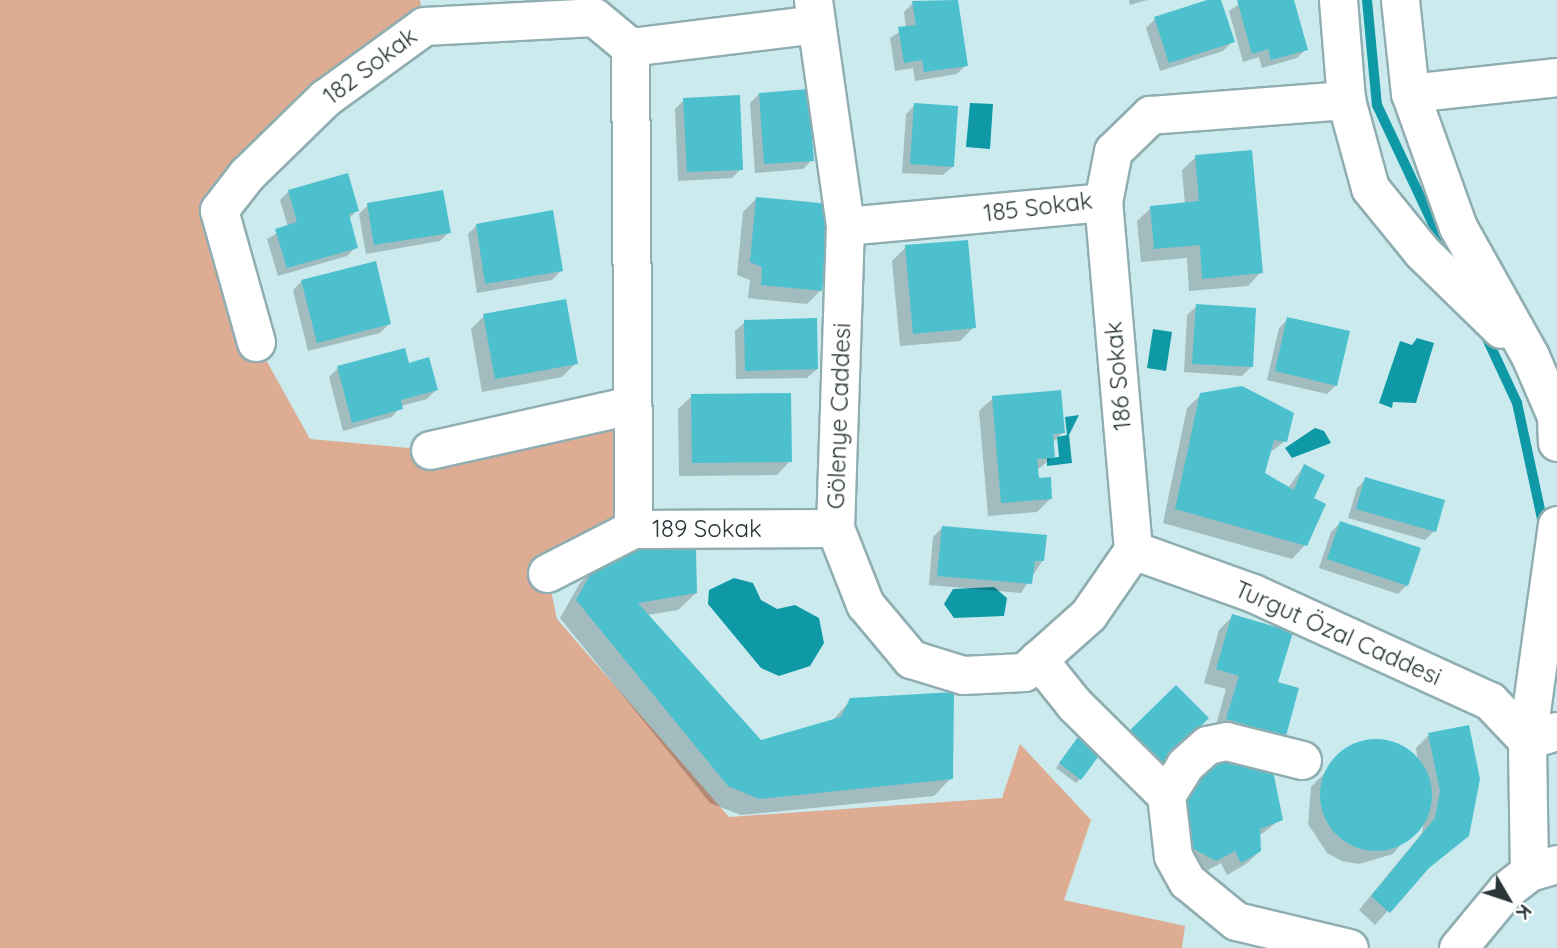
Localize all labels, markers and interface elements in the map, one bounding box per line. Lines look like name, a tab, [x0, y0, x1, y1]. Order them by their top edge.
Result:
street label: 182 Sokak	[317, 21, 423, 111]
street label: 185 Sokak	[982, 186, 1094, 228]
street label: 186 Sokak	[1099, 320, 1137, 432]
street label: Gölenye Caddesi	[821, 322, 857, 510]
street label: 189 Sokak	[652, 515, 762, 543]
street label: Turgut Özal Caddesi	[1230, 574, 1446, 692]
north arrow	[1473, 864, 1543, 934]
text: K	[1511, 900, 1538, 925]

